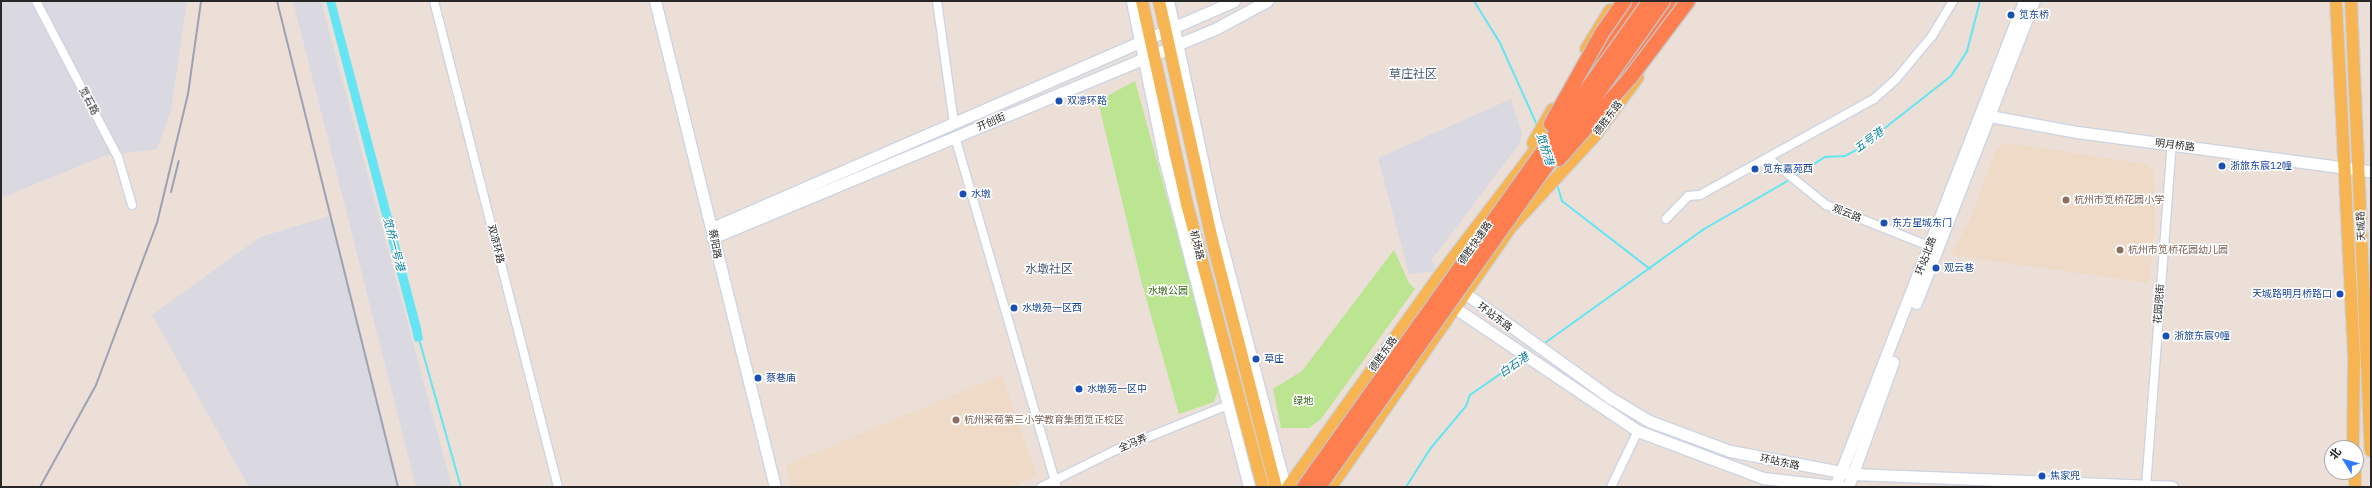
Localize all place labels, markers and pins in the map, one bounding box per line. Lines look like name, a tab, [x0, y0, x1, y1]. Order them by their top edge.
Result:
place label: 笕东桥	[2019, 9, 2049, 21]
marker: 笕东桥	[2006, 10, 2016, 20]
place label: 双凉环路	[1067, 95, 1107, 107]
marker: 双凉环路	[1054, 96, 1064, 106]
place label: 浙旅东宸12幢	[2230, 160, 2292, 172]
marker: 浙旅东宸12幢	[2217, 161, 2227, 171]
place label: 笕东嘉苑西	[1763, 163, 1813, 175]
marker: 笕东嘉苑西	[1750, 164, 1760, 174]
place label: 水墩	[971, 188, 991, 200]
marker: 水墩	[958, 189, 968, 199]
place label: 杭州市笕桥花园小学	[2074, 194, 2164, 206]
marker: 杭州市笕桥花园小学	[2061, 195, 2071, 205]
place label: 东方星城东门	[1892, 217, 1952, 229]
marker: 东方星城东门	[1879, 218, 1889, 228]
place label: 杭州市笕桥花园幼儿园	[2128, 244, 2228, 256]
marker: 杭州市笕桥花园幼儿园	[2115, 245, 2125, 255]
place label: 观云巷	[1944, 262, 1974, 274]
marker: 观云巷	[1931, 263, 1941, 273]
place label: 天城路明月桥路口	[2252, 288, 2332, 300]
marker: 天城路明月桥路口	[2335, 289, 2345, 299]
place label: 水墩苑一区西	[1022, 302, 1082, 314]
marker: 水墩苑一区西	[1009, 303, 1019, 313]
place label: 浙旅东宸9幢	[2174, 330, 2230, 342]
marker: 浙旅东宸9幢	[2161, 331, 2171, 341]
place label: 草庄	[1264, 353, 1284, 365]
marker: 草庄	[1251, 354, 1261, 364]
place label: 蔡巷庙	[766, 372, 796, 384]
marker: 蔡巷庙	[753, 373, 763, 383]
place label: 水墩苑一区中	[1087, 383, 1147, 395]
marker: 水墩苑一区中	[1074, 384, 1084, 394]
place label: 杭州采荷第三小学教育集团笕正校区	[964, 414, 1124, 426]
marker: 杭州采荷第三小学教育集团笕正校区	[951, 415, 961, 425]
place label: 焦家兜	[2050, 470, 2080, 482]
marker: 焦家兜	[2037, 471, 2047, 481]

